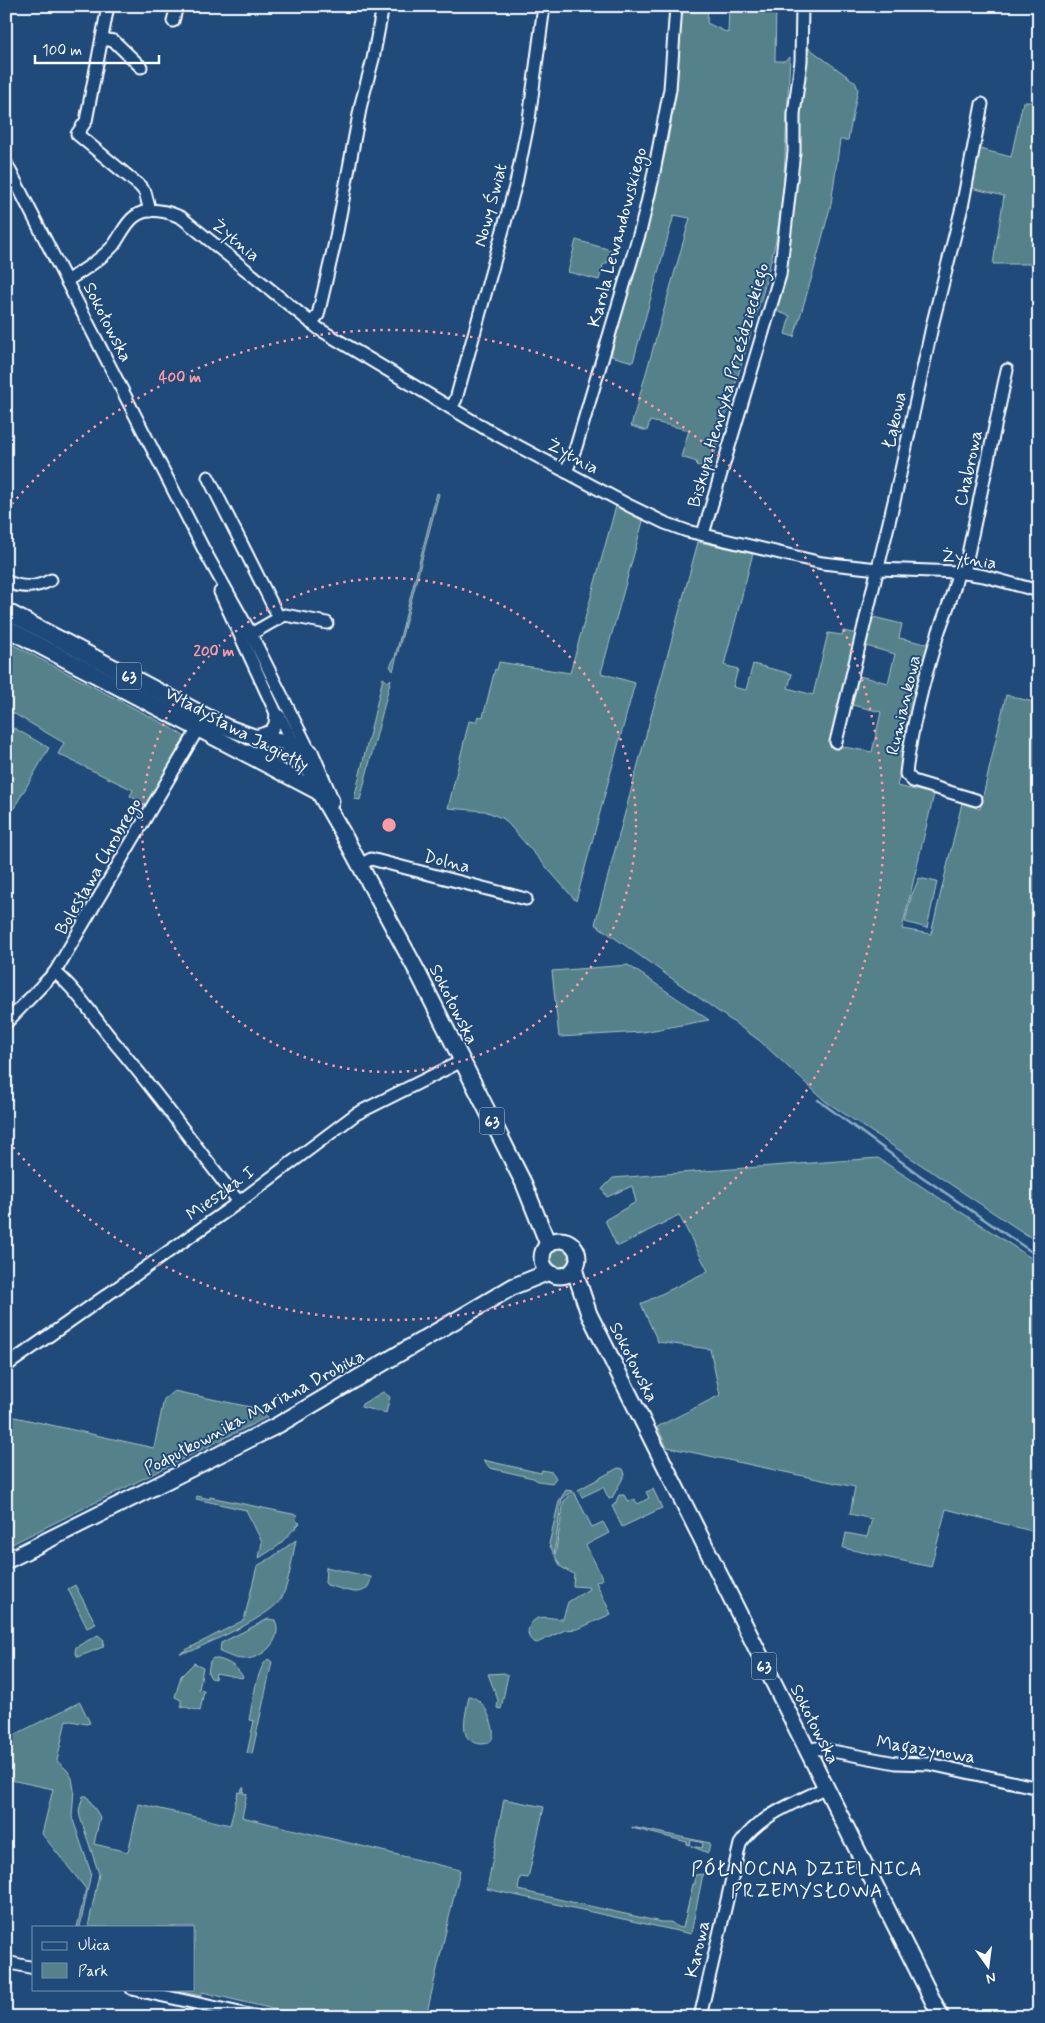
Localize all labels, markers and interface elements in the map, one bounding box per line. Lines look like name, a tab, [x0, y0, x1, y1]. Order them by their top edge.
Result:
scale bar	[35, 32, 159, 64]
text: 100 m	[42, 41, 82, 61]
street label: Karola Lewandowskiego	[582, 145, 654, 330]
street label: Nowy Świat	[468, 161, 514, 250]
street label: Żytnia	[206, 214, 265, 268]
street label: Biskupa Henryka Przeździeckiego	[683, 260, 777, 511]
street label: Sokołowska	[77, 278, 137, 367]
text: 400 m	[159, 368, 201, 388]
street label: Łąkowa	[877, 390, 913, 451]
street label: Chabrowa	[949, 428, 989, 508]
street label: Żytnia	[542, 433, 603, 481]
street label: Żytnia	[940, 544, 998, 576]
text: 200 m	[194, 642, 235, 662]
street label: Rumiankowa	[881, 653, 927, 758]
road number: 63	[116, 662, 142, 689]
street label: Władysława Jagiełły	[160, 682, 313, 779]
street label: Bolesława Chrobrego	[50, 794, 149, 940]
centre of rings	[380, 816, 398, 834]
street label: Dolna	[421, 845, 472, 879]
street label: Sokołowska	[423, 960, 483, 1049]
road number: 63	[480, 1108, 504, 1134]
street label: Mieszka I	[181, 1161, 260, 1227]
street label: Sokołowska	[603, 1318, 663, 1407]
street label: Podpułkownika Mariana Drobika	[140, 1344, 369, 1481]
road number: 63	[752, 1652, 776, 1680]
street label: Sokołowska	[784, 1680, 844, 1769]
street label: Magazynowa	[874, 1730, 977, 1772]
district label: PÓŁNOCNA DZIELNICA PRZEMYSŁOWA	[691, 1857, 923, 1904]
street label: Karowa	[680, 1918, 716, 1980]
legend	[32, 1926, 195, 1990]
text: Ulica	[78, 1936, 111, 1956]
north arrow	[962, 1940, 1012, 1990]
text: Park	[78, 1962, 108, 1982]
text: N	[984, 1968, 998, 1988]

